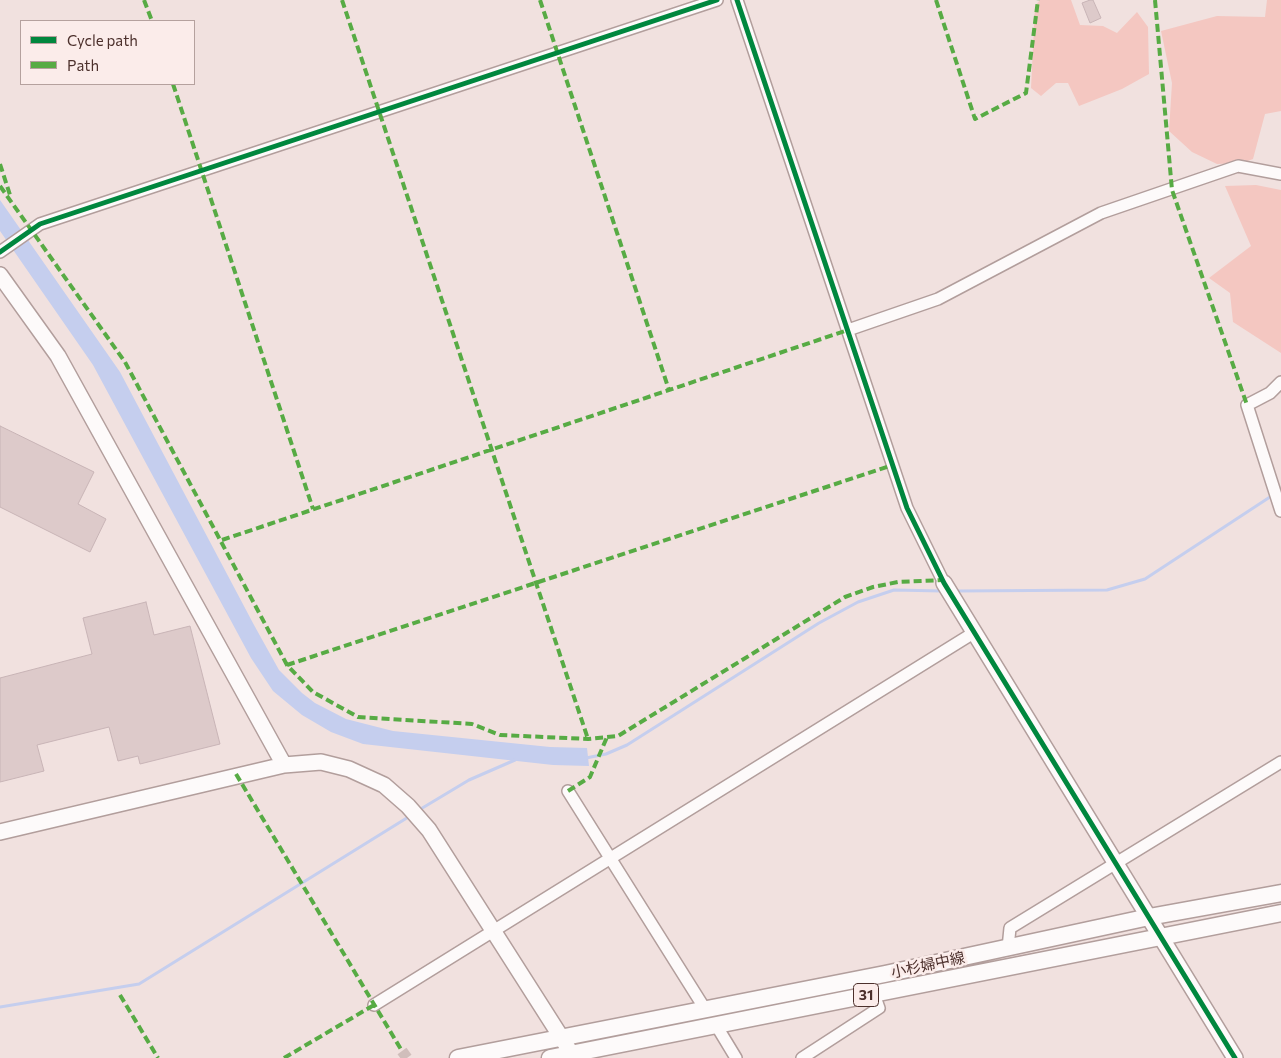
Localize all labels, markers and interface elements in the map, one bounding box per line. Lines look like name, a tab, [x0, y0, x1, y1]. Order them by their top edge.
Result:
legend	[20, 20, 195, 85]
text: Cycle path	[67, 31, 138, 49]
text: Path	[67, 56, 99, 74]
street label: 小杉婦中線	[889, 948, 967, 982]
road number: 31	[854, 984, 878, 1006]

